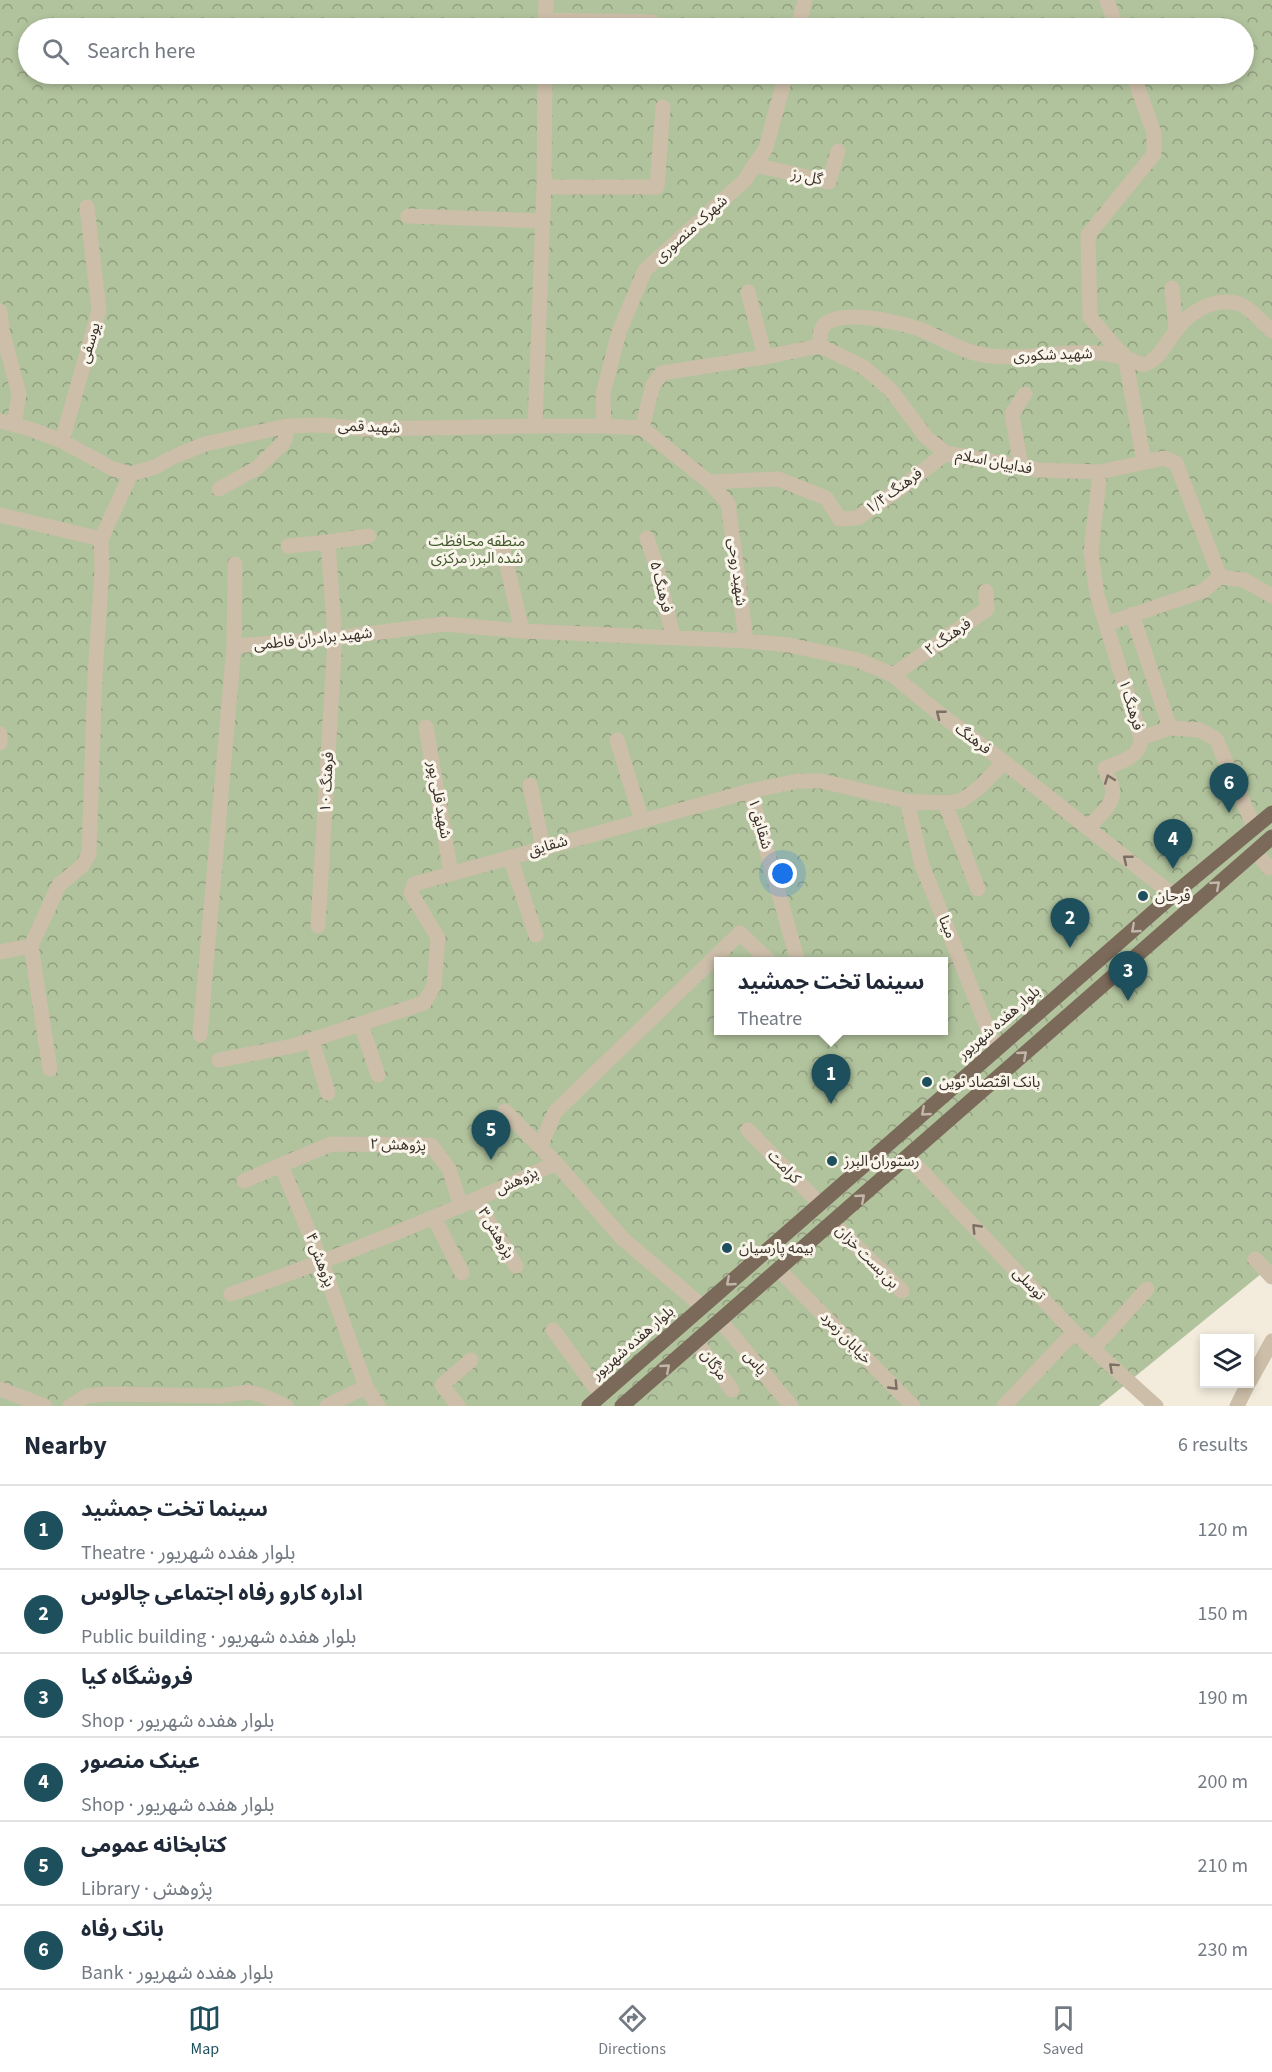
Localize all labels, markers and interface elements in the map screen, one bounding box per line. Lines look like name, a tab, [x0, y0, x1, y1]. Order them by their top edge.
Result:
search box	[18, 18, 1254, 84]
icon: search	[39, 35, 72, 68]
text: Search here	[87, 35, 195, 67]
street label: گل رز	[789, 163, 825, 191]
street label: شهرک منصوری	[650, 190, 732, 268]
street label: یوسفی	[74, 320, 106, 366]
street label: شهید شکوری	[1013, 343, 1093, 367]
street label: شهید قمی	[337, 415, 401, 439]
street label: فداییان اسلام	[954, 444, 1034, 480]
street label: فرهنگ ۱/۴	[861, 463, 927, 519]
park label: منطقه محافظت شده البرز مرکزی	[429, 531, 525, 569]
street label: شهید روحی	[722, 537, 752, 607]
street label: فرهنگ ۵	[645, 559, 678, 615]
street label: فرهنگ ۲	[921, 613, 976, 661]
street label: شهید برادران فاطمی	[253, 622, 374, 656]
street label: فرهنگ ۱	[1113, 677, 1149, 733]
one-way arrow	[935, 710, 946, 721]
street label: فرهنگ	[951, 718, 996, 760]
street label: فرهنگ ۱۰	[315, 751, 339, 813]
street label: شهید قلی پور	[422, 759, 456, 841]
pin: 6	[1210, 764, 1248, 813]
one-way arrow	[1104, 774, 1116, 785]
street label: شقایق ۱	[743, 796, 777, 852]
pin: 4	[1154, 820, 1192, 869]
street label: شقایق	[526, 830, 570, 862]
one-way arrow	[1123, 855, 1134, 866]
your location	[768, 859, 797, 888]
one-way arrow	[1210, 881, 1220, 892]
place label: فرحان	[1155, 886, 1191, 907]
marker: فرحان	[1136, 889, 1150, 903]
pin: 2	[1050, 898, 1090, 948]
street label: مینا	[933, 912, 961, 942]
one-way arrow	[1131, 922, 1142, 933]
pin: 3	[1108, 952, 1148, 1001]
popup	[714, 957, 948, 1035]
text: سینما تخت جمشید	[738, 966, 924, 998]
street label: بلوار هفده شهریور	[953, 981, 1045, 1065]
text: Theatre	[738, 1005, 802, 1033]
one-way arrow	[1016, 1052, 1027, 1063]
pin: 1	[812, 1054, 850, 1104]
place label: بانک اقتصاد نوین	[939, 1072, 1040, 1093]
marker: بانک اقتصاد نوین	[920, 1075, 934, 1089]
one-way arrow	[921, 1105, 931, 1116]
pin: 5	[472, 1110, 510, 1160]
street label: پژوهش ۲	[369, 1134, 427, 1156]
street label: کرامت	[763, 1145, 806, 1189]
place label: رستوران البرز	[843, 1151, 920, 1172]
marker: رستوران البرز	[825, 1154, 839, 1168]
street label: پژوهش	[492, 1162, 542, 1200]
one-way arrow	[854, 1194, 864, 1205]
street label: پژوهش ۳	[472, 1203, 520, 1263]
street label: بن بست خزان	[830, 1220, 904, 1294]
one-way arrow	[972, 1225, 983, 1236]
street label: پژوهش ۴	[300, 1230, 340, 1290]
place label: بیمه پارسیان	[739, 1238, 814, 1259]
marker: بیمه پارسیان	[720, 1241, 734, 1255]
street label: توسلی	[1008, 1263, 1050, 1305]
one-way arrow	[726, 1275, 737, 1286]
street label: بلوار هفده شهریور	[587, 1301, 679, 1385]
street label: خیابان زمرد	[816, 1307, 877, 1369]
map controls	[1200, 1334, 1254, 1388]
button: layers	[1200, 1334, 1254, 1388]
street label: مژگان	[695, 1345, 733, 1385]
street label: یاس	[738, 1346, 772, 1380]
one-way arrow	[1109, 1363, 1120, 1374]
one-way arrow	[659, 1364, 670, 1375]
one-way arrow	[886, 1379, 897, 1390]
text: Nearby	[24, 1427, 107, 1464]
text: 6 results	[1178, 1431, 1248, 1459]
text: سینما تخت جمشید	[81, 1493, 268, 1525]
text: 1	[38, 1516, 49, 1544]
text: 120 m	[1198, 1516, 1248, 1544]
text: Theatre · بلوار هفده شهریور	[81, 1539, 295, 1567]
text: اداره کارو رفاه اجتماعی چالوس	[81, 1577, 363, 1609]
text: 2	[38, 1600, 49, 1628]
text: 150 m	[1198, 1600, 1248, 1628]
text: Public building · بلوار هفده شهریور	[81, 1623, 356, 1651]
text: فروشگاه کیا	[81, 1661, 193, 1693]
text: 3	[38, 1684, 49, 1712]
text: 190 m	[1198, 1684, 1248, 1712]
text: Shop · بلوار هفده شهریور	[81, 1707, 274, 1735]
text: عینک منصور	[81, 1745, 200, 1777]
text: 4	[38, 1768, 49, 1796]
text: 200 m	[1198, 1768, 1248, 1796]
text: Shop · بلوار هفده شهریور	[81, 1791, 274, 1819]
text: کتابخانه عمومی	[81, 1829, 227, 1861]
text: 5	[38, 1852, 49, 1880]
text: 210 m	[1198, 1852, 1248, 1880]
text: Library · پژوهش	[81, 1875, 213, 1903]
text: بانک رفاه	[81, 1913, 164, 1945]
text: 6	[38, 1936, 49, 1964]
text: 230 m	[1198, 1936, 1248, 1964]
text: Bank · بلوار هفده شهریور	[81, 1959, 274, 1987]
tab: Map	[188, 2002, 221, 2060]
tab: Directions	[598, 2002, 666, 2060]
tab: Saved	[1043, 2002, 1084, 2060]

